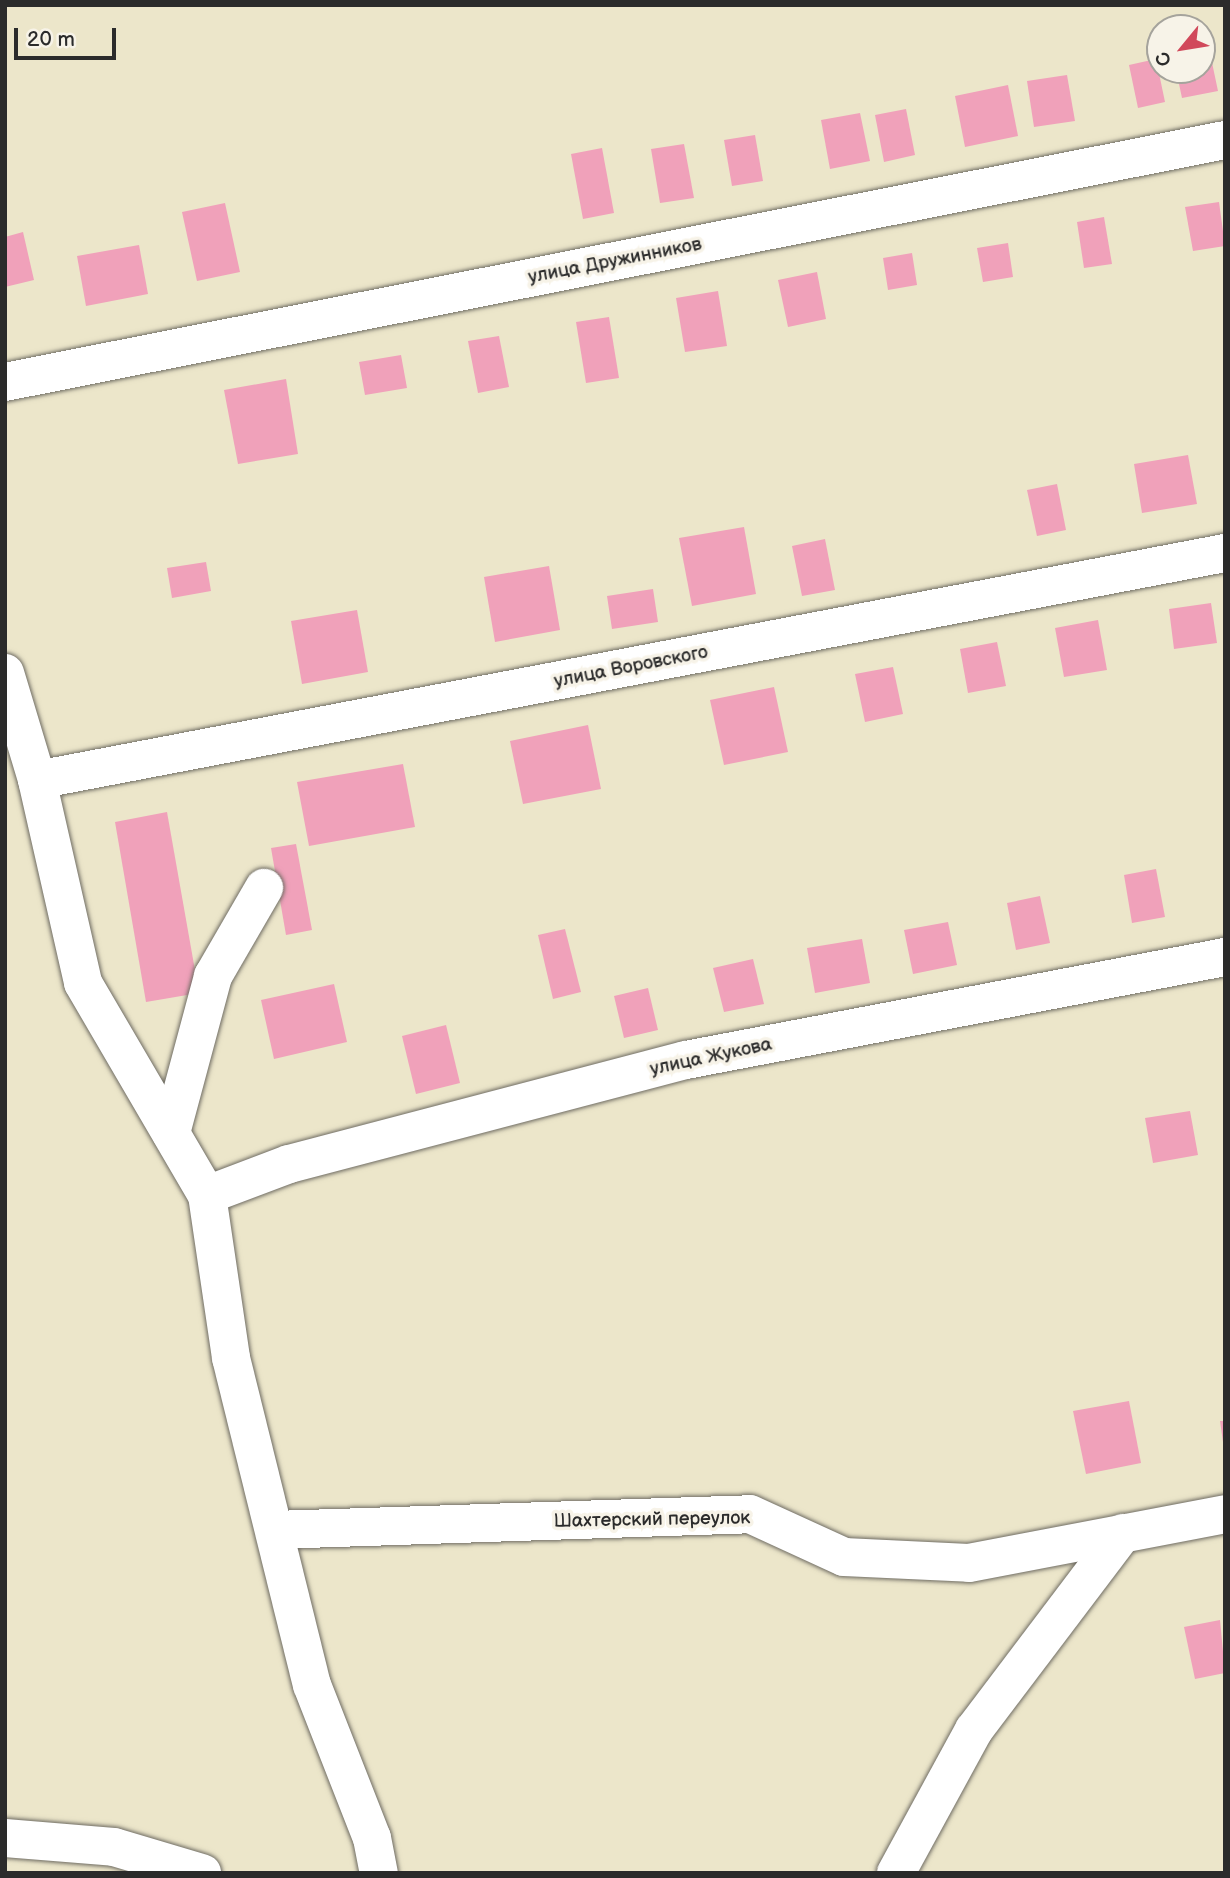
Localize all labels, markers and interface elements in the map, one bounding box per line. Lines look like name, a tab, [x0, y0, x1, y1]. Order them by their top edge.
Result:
scale bar	[18, 14, 119, 58]
north arrow	[1146, 14, 1216, 84]
text: 20 m	[27, 27, 75, 52]
text: С	[1151, 47, 1177, 70]
street label: улица Дружинников	[526, 233, 704, 289]
street label: улица Воровского	[552, 641, 710, 693]
street label: улица Жукова	[648, 1033, 774, 1081]
street label: Шахтерский переулок	[553, 1507, 751, 1533]

